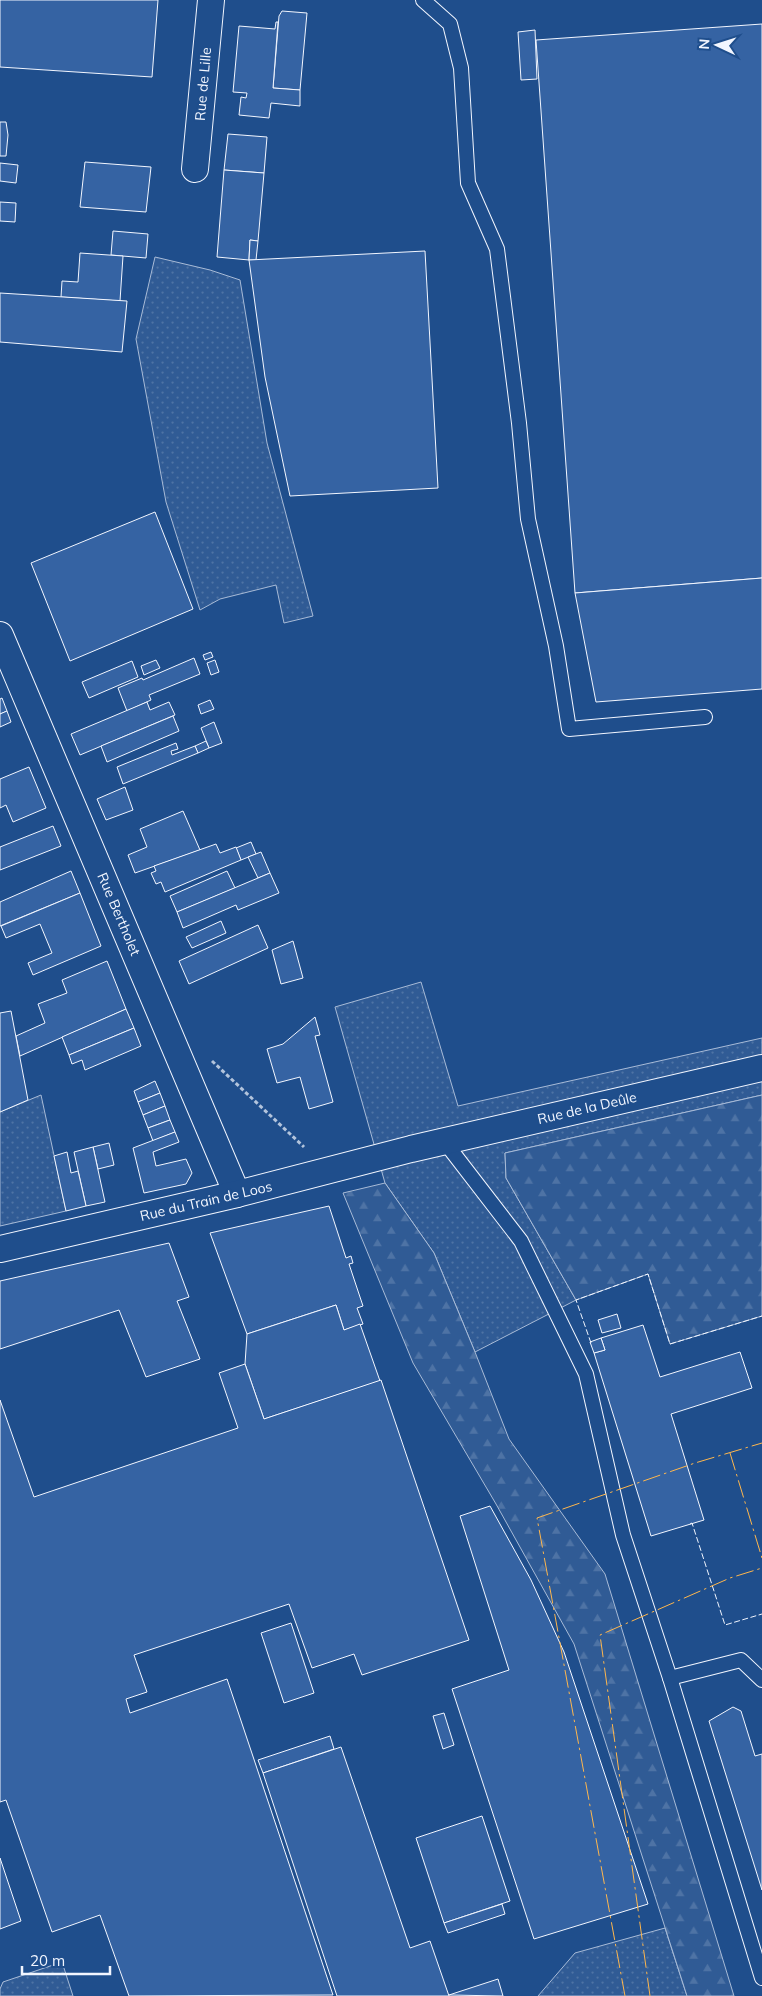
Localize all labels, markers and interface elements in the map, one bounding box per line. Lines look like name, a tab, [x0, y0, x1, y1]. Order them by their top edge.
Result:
north arrow	[692, 20, 742, 70]
text: N	[695, 38, 713, 50]
street label: Rue de Lille	[191, 46, 215, 122]
street label: Rue Bertholet	[93, 870, 145, 958]
street label: Rue de la Deûle	[536, 1088, 638, 1128]
street label: Rue du Train de Loos	[138, 1177, 274, 1225]
scale bar	[22, 1944, 110, 1976]
text: 20 m	[30, 1951, 65, 1970]

